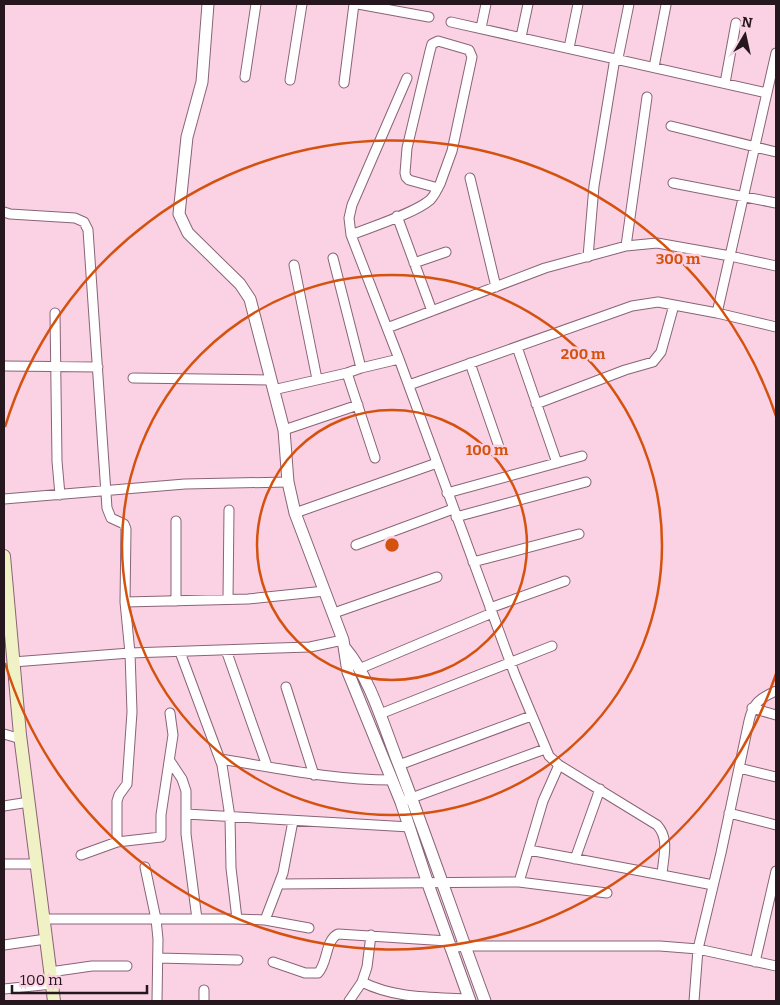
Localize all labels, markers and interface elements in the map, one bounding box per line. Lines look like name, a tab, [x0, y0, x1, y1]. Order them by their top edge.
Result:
north arrow	[720, 10, 770, 60]
text: N	[740, 13, 754, 32]
text: 300 m	[656, 250, 701, 268]
text: 200 m	[561, 345, 606, 363]
text: 100 m	[466, 441, 509, 459]
centre of rings	[383, 536, 401, 554]
scale bar	[12, 962, 148, 994]
text: 100 m	[20, 971, 63, 989]

